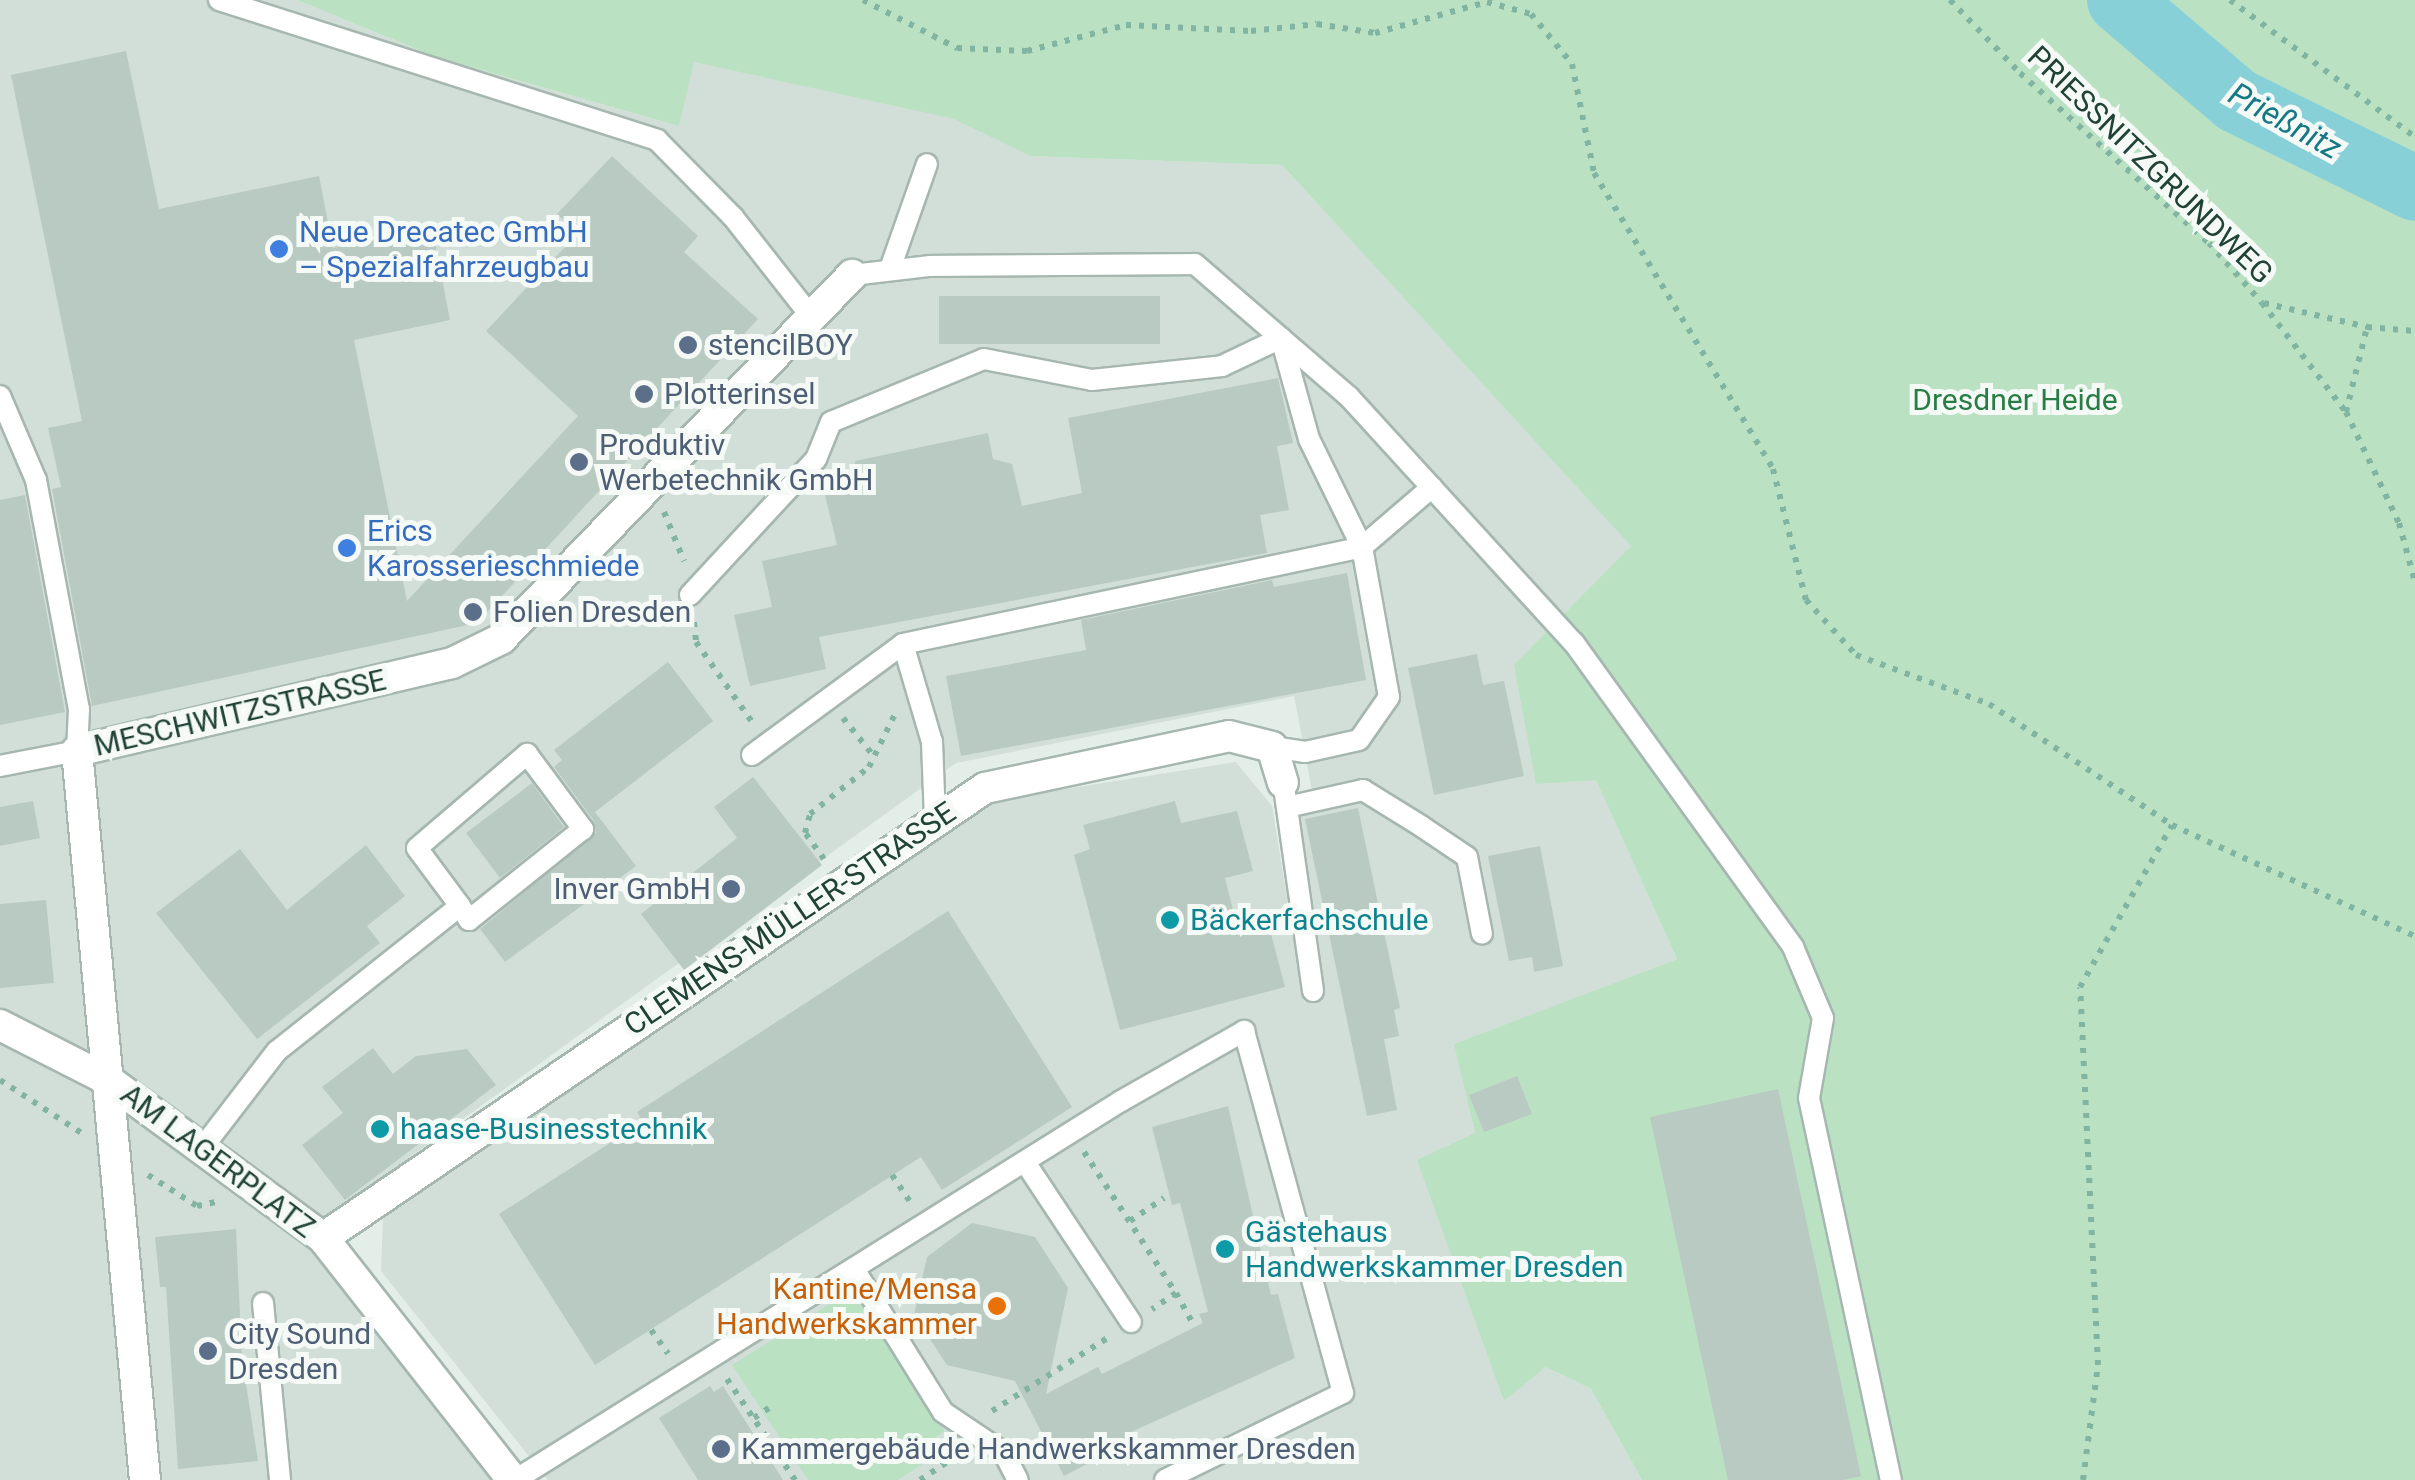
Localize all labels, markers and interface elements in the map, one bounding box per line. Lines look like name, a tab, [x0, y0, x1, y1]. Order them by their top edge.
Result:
street label: PRIESSNITZGRUNDWEG	[2020, 39, 2280, 291]
water label: Prießnitz	[2222, 74, 2348, 168]
place label: Neue Drecatec GmbH – Spezialfahrzeugbau	[299, 214, 590, 284]
marker: Neue Drecatec GmbH – Spezialfahrzeugbau	[268, 238, 290, 260]
place label: stencilBOY	[708, 327, 853, 363]
marker: stencilBOY	[677, 334, 699, 356]
place label: Plotterinsel	[664, 376, 816, 412]
park label: Dresdner Heide	[1912, 382, 2118, 418]
marker: Plotterinsel	[633, 383, 655, 405]
place label: Produktiv Werbetechnik GmbH	[599, 427, 873, 498]
marker: Produktiv Werbetechnik GmbH	[568, 451, 590, 473]
place label: Erics Karosserieschmiede	[367, 513, 639, 584]
marker: Erics Karosserieschmiede	[336, 537, 358, 559]
place label: Folien Dresden	[493, 594, 691, 630]
marker: Folien Dresden	[462, 601, 484, 623]
street label: MESCHWITZSTRASSE	[90, 662, 390, 764]
street label: CLEMENS-MÜLLER-STRASSE	[618, 795, 962, 1043]
place label: Inver GmbH	[553, 871, 711, 907]
marker: Inver GmbH	[720, 878, 742, 900]
place label: Bäckerfachschule	[1190, 902, 1428, 938]
marker: Bäckerfachschule	[1159, 909, 1181, 931]
street label: AM LAGERPLATZ	[114, 1076, 322, 1246]
place label: haase-Businesstechnik	[400, 1111, 707, 1147]
marker: haase-Businesstechnik	[369, 1118, 391, 1140]
place label: Gästehaus Handwerkskammer Dresden	[1245, 1214, 1624, 1284]
marker: Gästehaus Handwerkskammer Dresden	[1214, 1238, 1236, 1260]
place label: Kantine/Mensa Handwerkskammer	[716, 1271, 977, 1342]
marker: Kantine/Mensa Handwerkskammer	[986, 1295, 1008, 1317]
place label: City Sound Dresden	[228, 1316, 371, 1386]
marker: City Sound Dresden	[197, 1340, 219, 1362]
place label: Kammergebäude Handwerkskammer Dresden	[741, 1431, 1356, 1467]
marker: Kammergebäude Handwerkskammer Dresden	[710, 1438, 732, 1460]

